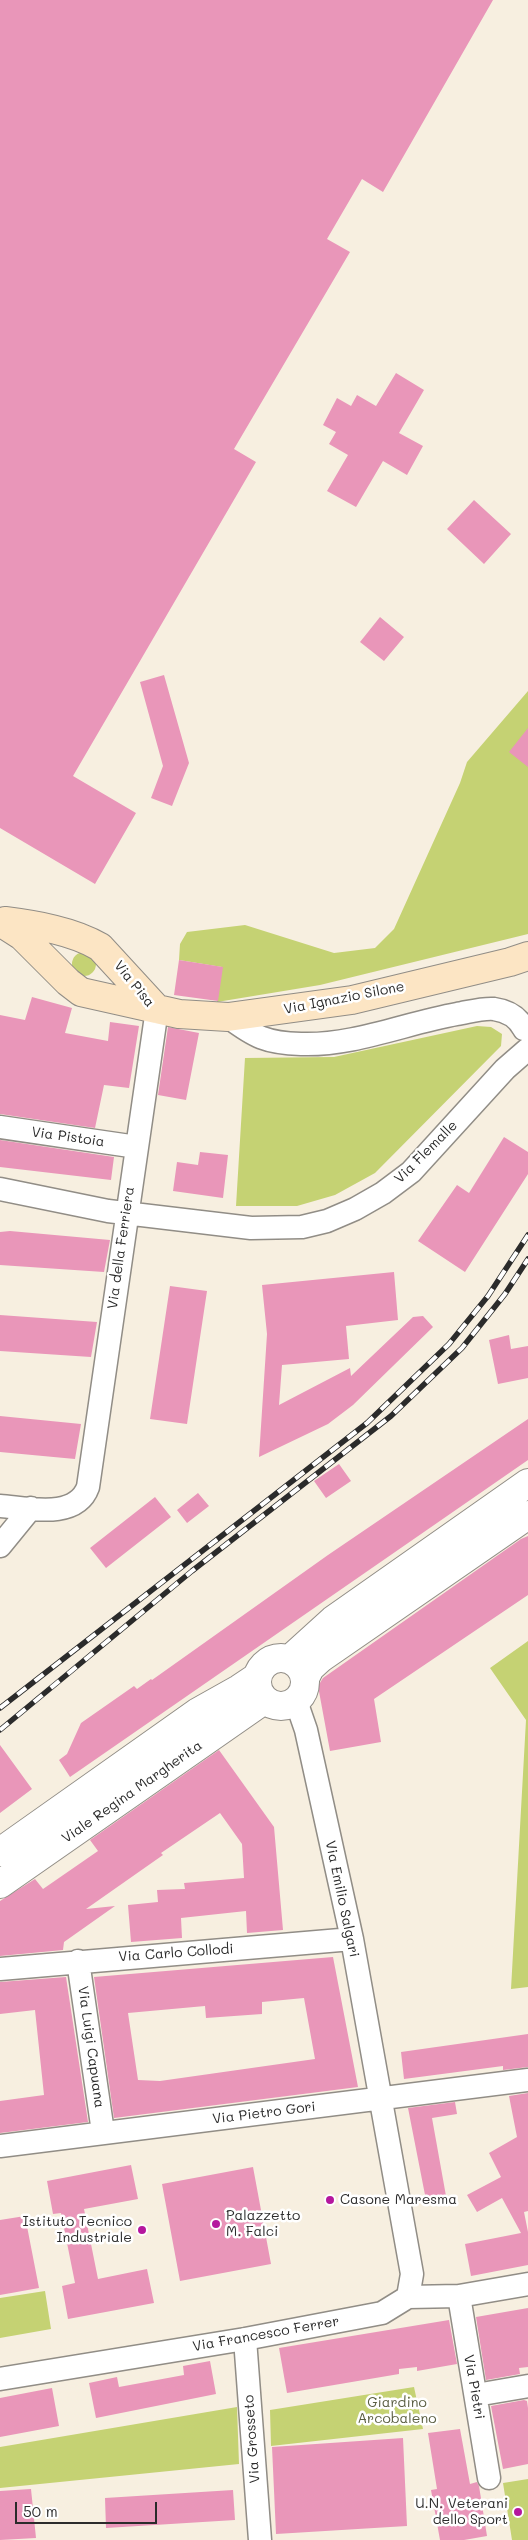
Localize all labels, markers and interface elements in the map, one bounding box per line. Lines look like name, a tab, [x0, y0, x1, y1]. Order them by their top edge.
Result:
street label: Via Pisa	[110, 957, 158, 1011]
street label: Via Ignazio Silone	[282, 978, 406, 1018]
street label: Via Flemalle	[391, 1117, 461, 1187]
street label: Via Pistoia	[30, 1124, 106, 1150]
street label: Via della Ferriera	[104, 1186, 138, 1310]
street label: Viale Regina Margherita	[59, 1737, 205, 1847]
street label: Via Emilio Salgari	[321, 1839, 363, 1959]
street label: Via Carlo Collodi	[118, 1941, 234, 1965]
street label: Via Luigi Capuana	[74, 1985, 108, 2109]
street label: Via Pietro Gori	[211, 2098, 317, 2128]
place label: Casone Maresma	[340, 2192, 457, 2208]
marker: Casone Maresma	[324, 2194, 336, 2206]
place label: Palazzetto M. Falci	[226, 2208, 300, 2240]
place label: Istituto Tecnico Industriale	[23, 2214, 132, 2246]
marker: Palazzetto M. Falci	[210, 2218, 222, 2230]
marker: Istituto Tecnico Industriale	[136, 2224, 148, 2236]
street label: Via Francesco Ferrer	[191, 2313, 341, 2355]
street label: Via Pietri	[460, 2353, 488, 2421]
street label: Via Grosseto	[241, 2394, 263, 2484]
park label: Giardino Arcobaleno	[357, 2395, 437, 2428]
scale bar	[18, 2492, 160, 2524]
place label: U.N. Veterani dello Sport	[415, 2496, 508, 2528]
text: 50 m	[23, 2501, 58, 2521]
marker: U.N. Veterani dello Sport	[512, 2506, 524, 2518]

